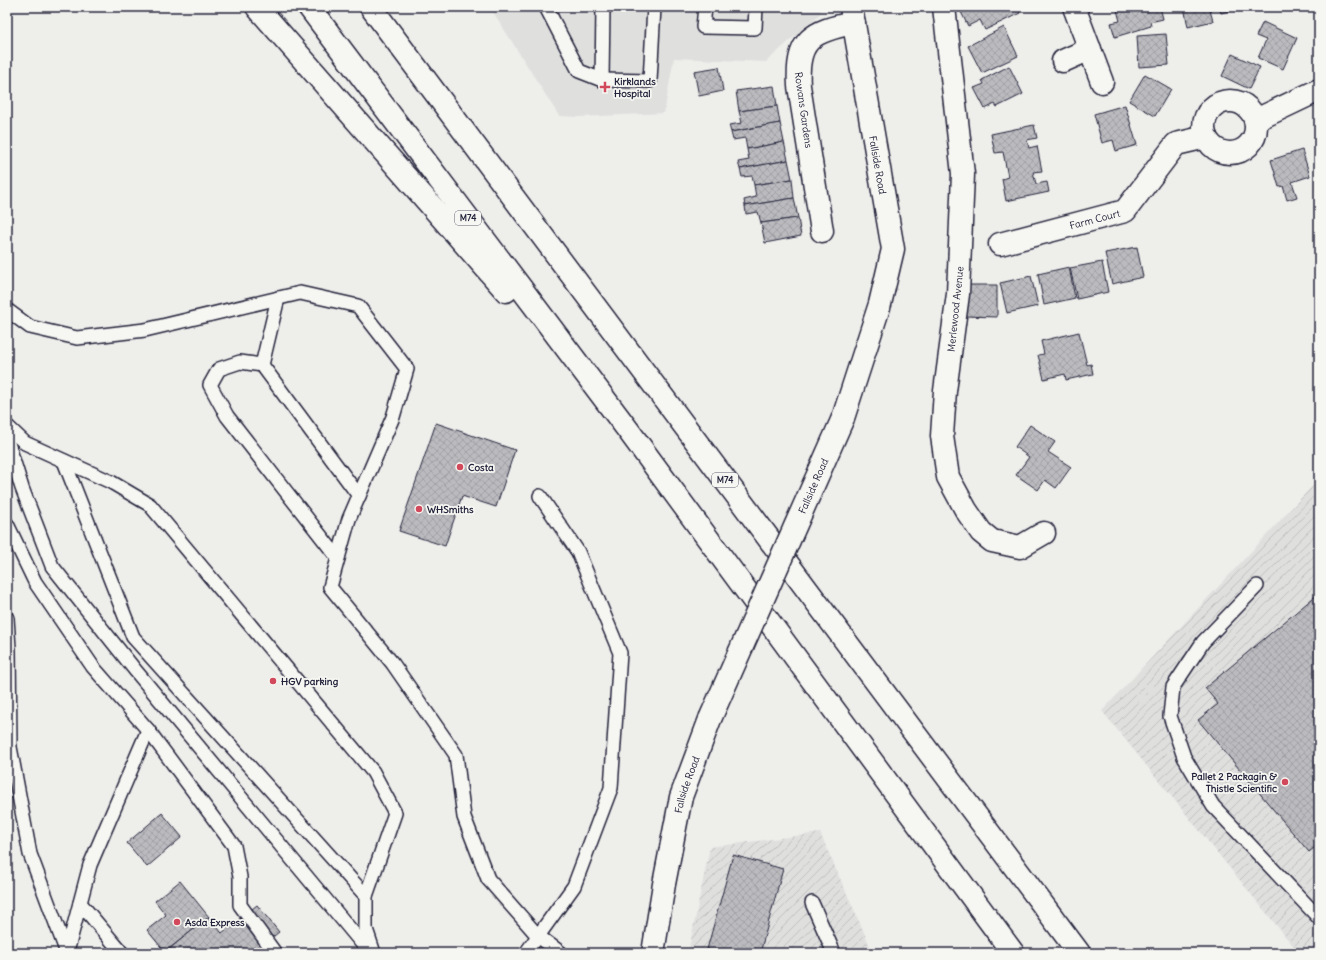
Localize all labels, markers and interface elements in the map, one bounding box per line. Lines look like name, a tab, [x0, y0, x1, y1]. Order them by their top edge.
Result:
street label: Rowans Gardens	[792, 71, 815, 149]
place label: Kirklands Hospital	[614, 75, 656, 100]
marker: Kirklands Hospital	[599, 81, 611, 93]
street label: Fallside Road	[866, 135, 889, 195]
street label: Farm Court	[1068, 206, 1122, 232]
road number: M74	[455, 211, 481, 225]
street label: Merlewood Avenue	[945, 266, 966, 353]
street label: Fallside Road	[796, 456, 831, 516]
place label: Costa	[468, 461, 494, 474]
marker: Costa	[455, 462, 465, 472]
road number: M74	[712, 473, 738, 487]
place label: WHSmiths	[427, 503, 474, 516]
marker: WHSmiths	[414, 504, 424, 514]
place label: HGV parking	[281, 675, 339, 688]
marker: HGV parking	[268, 676, 278, 686]
street label: Fallside Road	[672, 754, 703, 814]
place label: Pallet 2 Packagin & Thistle Scientific	[1191, 770, 1277, 795]
marker: Pallet 2 Packagin & Thistle Scientific	[1280, 777, 1290, 787]
place label: Asda Express	[185, 916, 245, 929]
marker: Asda Express	[172, 917, 182, 927]

